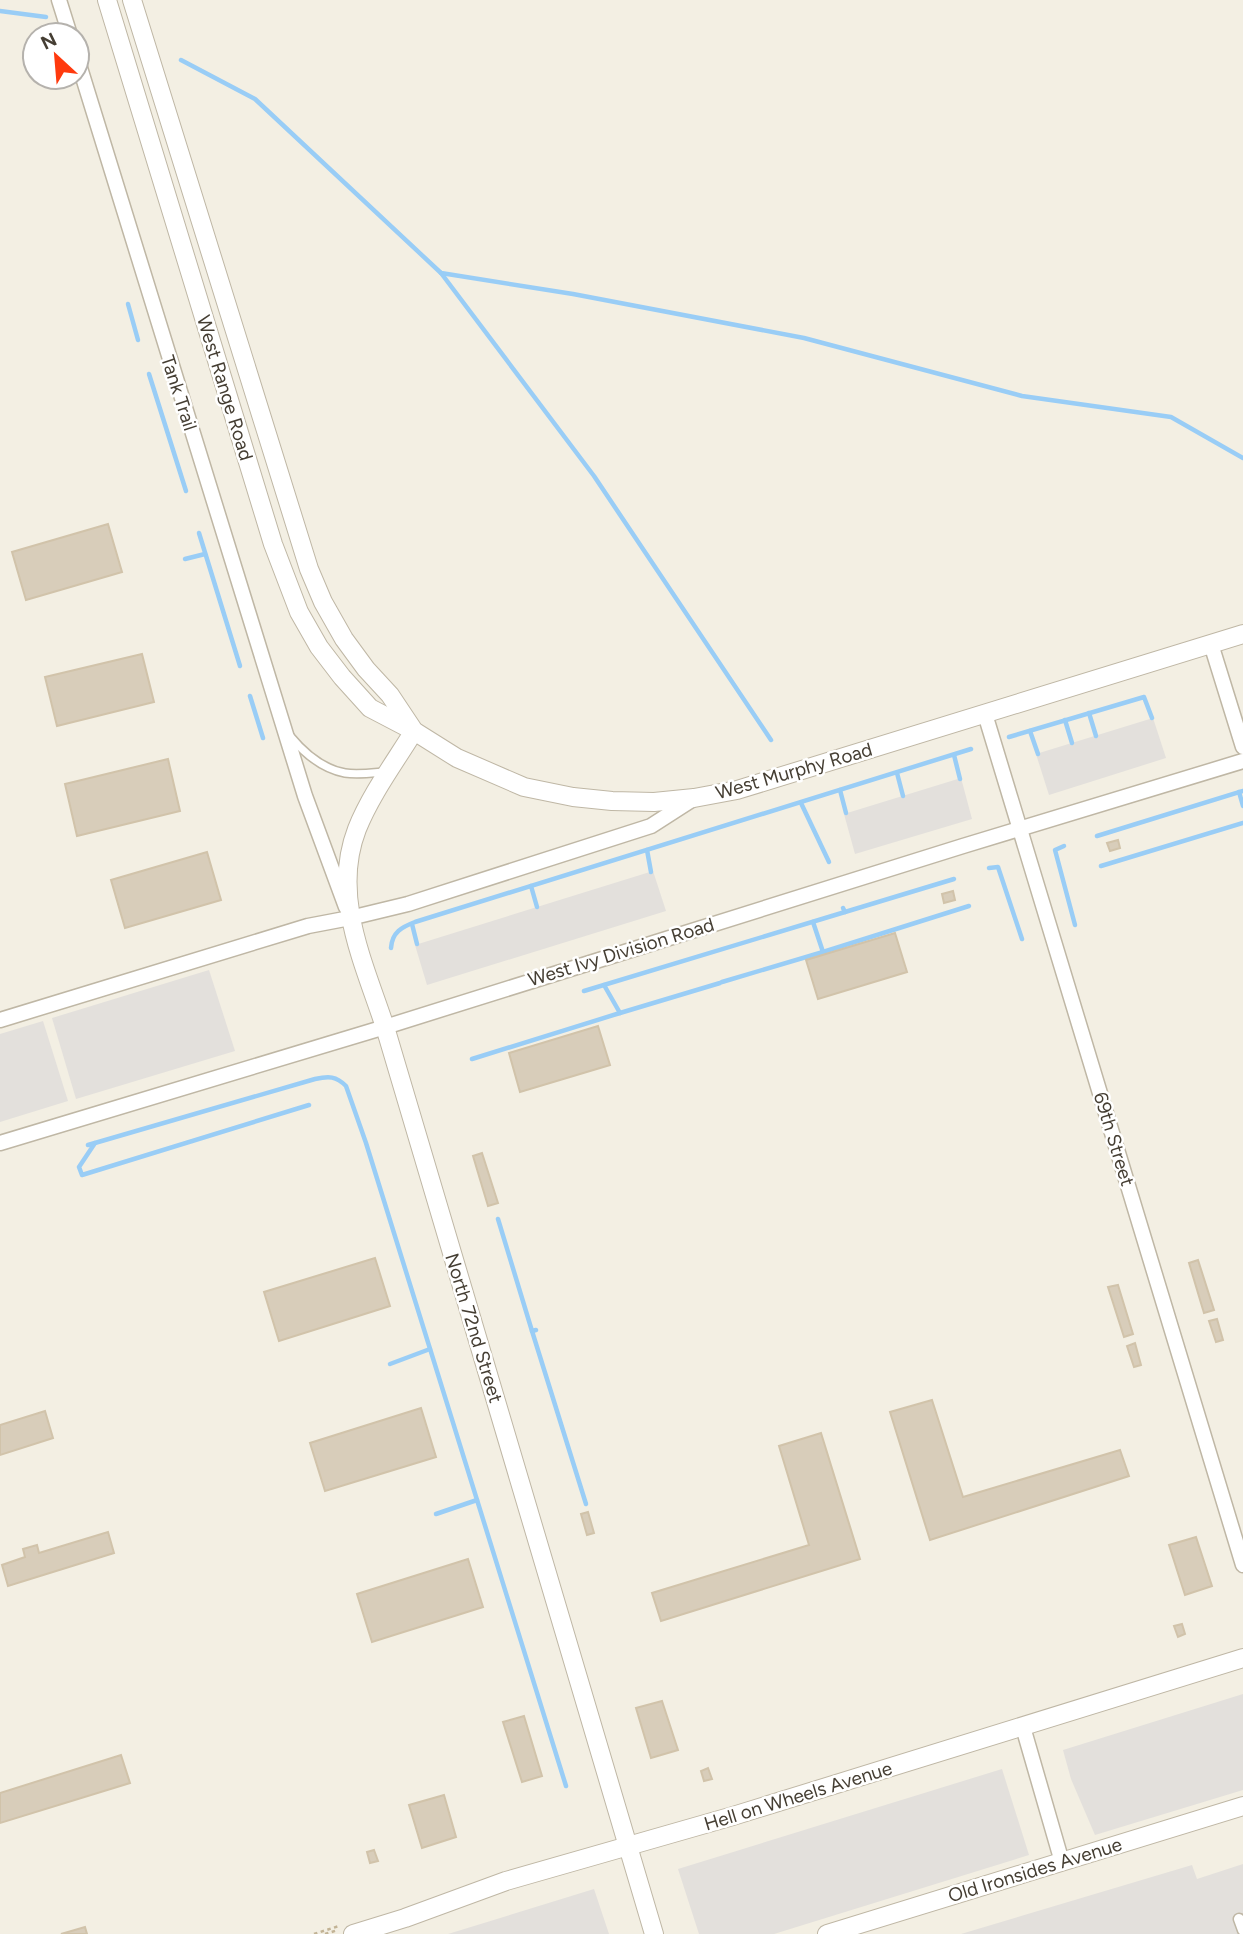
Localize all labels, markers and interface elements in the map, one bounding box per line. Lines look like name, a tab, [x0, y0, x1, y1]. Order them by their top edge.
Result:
north arrow	[21, 21, 91, 91]
text: N	[37, 28, 60, 55]
street label: West Range Road	[192, 313, 258, 463]
street label: Tank Trail	[156, 352, 202, 434]
street label: West Murphy Road	[713, 738, 875, 804]
street label: West Ivy Division Road	[525, 913, 717, 991]
street label: 69th Street	[1089, 1089, 1139, 1189]
street label: North 72nd Street	[440, 1250, 508, 1406]
street label: Hell on Wheels Avenue	[701, 1756, 895, 1836]
street label: Old Ironsides Avenue	[945, 1833, 1125, 1907]

